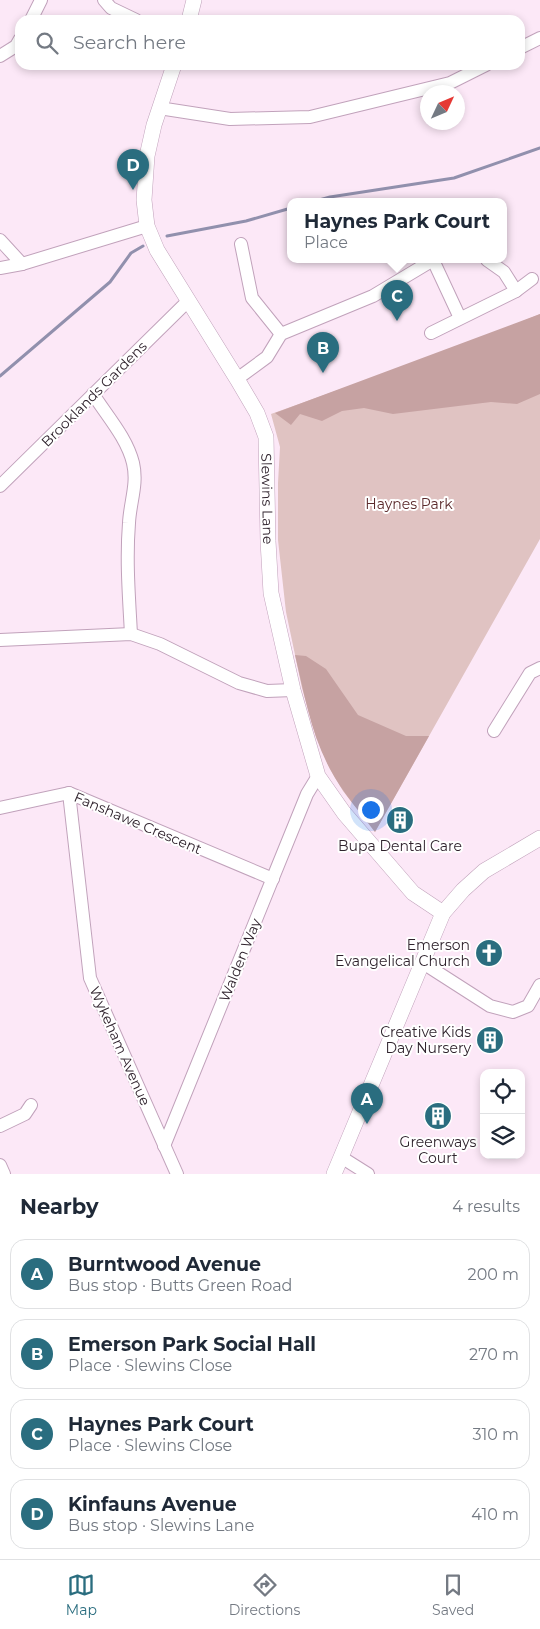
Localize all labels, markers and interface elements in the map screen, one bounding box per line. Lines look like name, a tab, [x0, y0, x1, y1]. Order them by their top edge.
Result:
search box	[15, 15, 525, 70]
icon: search	[33, 29, 61, 57]
text: Search here	[73, 31, 186, 54]
north arrow	[420, 85, 465, 130]
pin: D	[117, 149, 149, 190]
popup	[287, 198, 507, 263]
text: Haynes Park Court	[304, 210, 490, 233]
text: Place	[304, 233, 348, 252]
pin: C	[381, 280, 413, 321]
pin: B	[307, 332, 339, 373]
street label: Brooklands Gardens	[37, 337, 151, 451]
street label: Slewins Lane	[257, 453, 277, 545]
park label: Haynes Park	[365, 495, 453, 513]
street label: Fanshawe Crescent	[71, 788, 205, 858]
your location	[358, 797, 384, 823]
building icon: Bupa Dental Care	[385, 805, 415, 835]
place label: Bupa Dental Care	[338, 837, 462, 855]
street label: Walden Way	[215, 915, 265, 1004]
place label: Emerson Evangelical Church	[335, 936, 470, 970]
church icon: Emerson Evangelical Church	[474, 938, 504, 968]
street label: Wykeham Avenue	[86, 984, 154, 1108]
place label: Creative Kids Day Nursery	[380, 1023, 471, 1057]
building icon: Creative Kids Day Nursery	[475, 1025, 505, 1055]
map controls	[480, 1069, 525, 1159]
button: locate	[480, 1069, 525, 1114]
pin: A	[351, 1083, 383, 1124]
building icon: Greenways Court	[423, 1101, 453, 1131]
button: layers	[480, 1114, 525, 1159]
place label: Greenways Court	[400, 1133, 477, 1167]
text: Nearby	[20, 1194, 99, 1219]
text: 4 results	[452, 1197, 520, 1216]
text: Burntwood Avenue	[68, 1253, 261, 1276]
text: A	[31, 1265, 43, 1284]
text: 200 m	[468, 1265, 519, 1284]
text: Bus stop · Butts Green Road	[68, 1276, 292, 1295]
text: Emerson Park Social Hall	[68, 1333, 316, 1356]
text: B	[31, 1345, 43, 1364]
text: 270 m	[469, 1345, 519, 1364]
text: Place · Slewins Close	[68, 1356, 232, 1375]
text: Haynes Park Court	[68, 1413, 254, 1436]
text: C	[31, 1425, 43, 1444]
text: 310 m	[472, 1425, 519, 1444]
text: Place · Slewins Close	[68, 1436, 232, 1455]
text: Kinfauns Avenue	[68, 1493, 237, 1516]
text: D	[30, 1505, 44, 1524]
text: 410 m	[471, 1505, 519, 1524]
text: Bus stop · Slewins Lane	[68, 1516, 254, 1535]
tab: Map	[66, 1571, 97, 1619]
tab: Directions	[229, 1571, 300, 1619]
tab: Saved	[432, 1571, 474, 1619]

